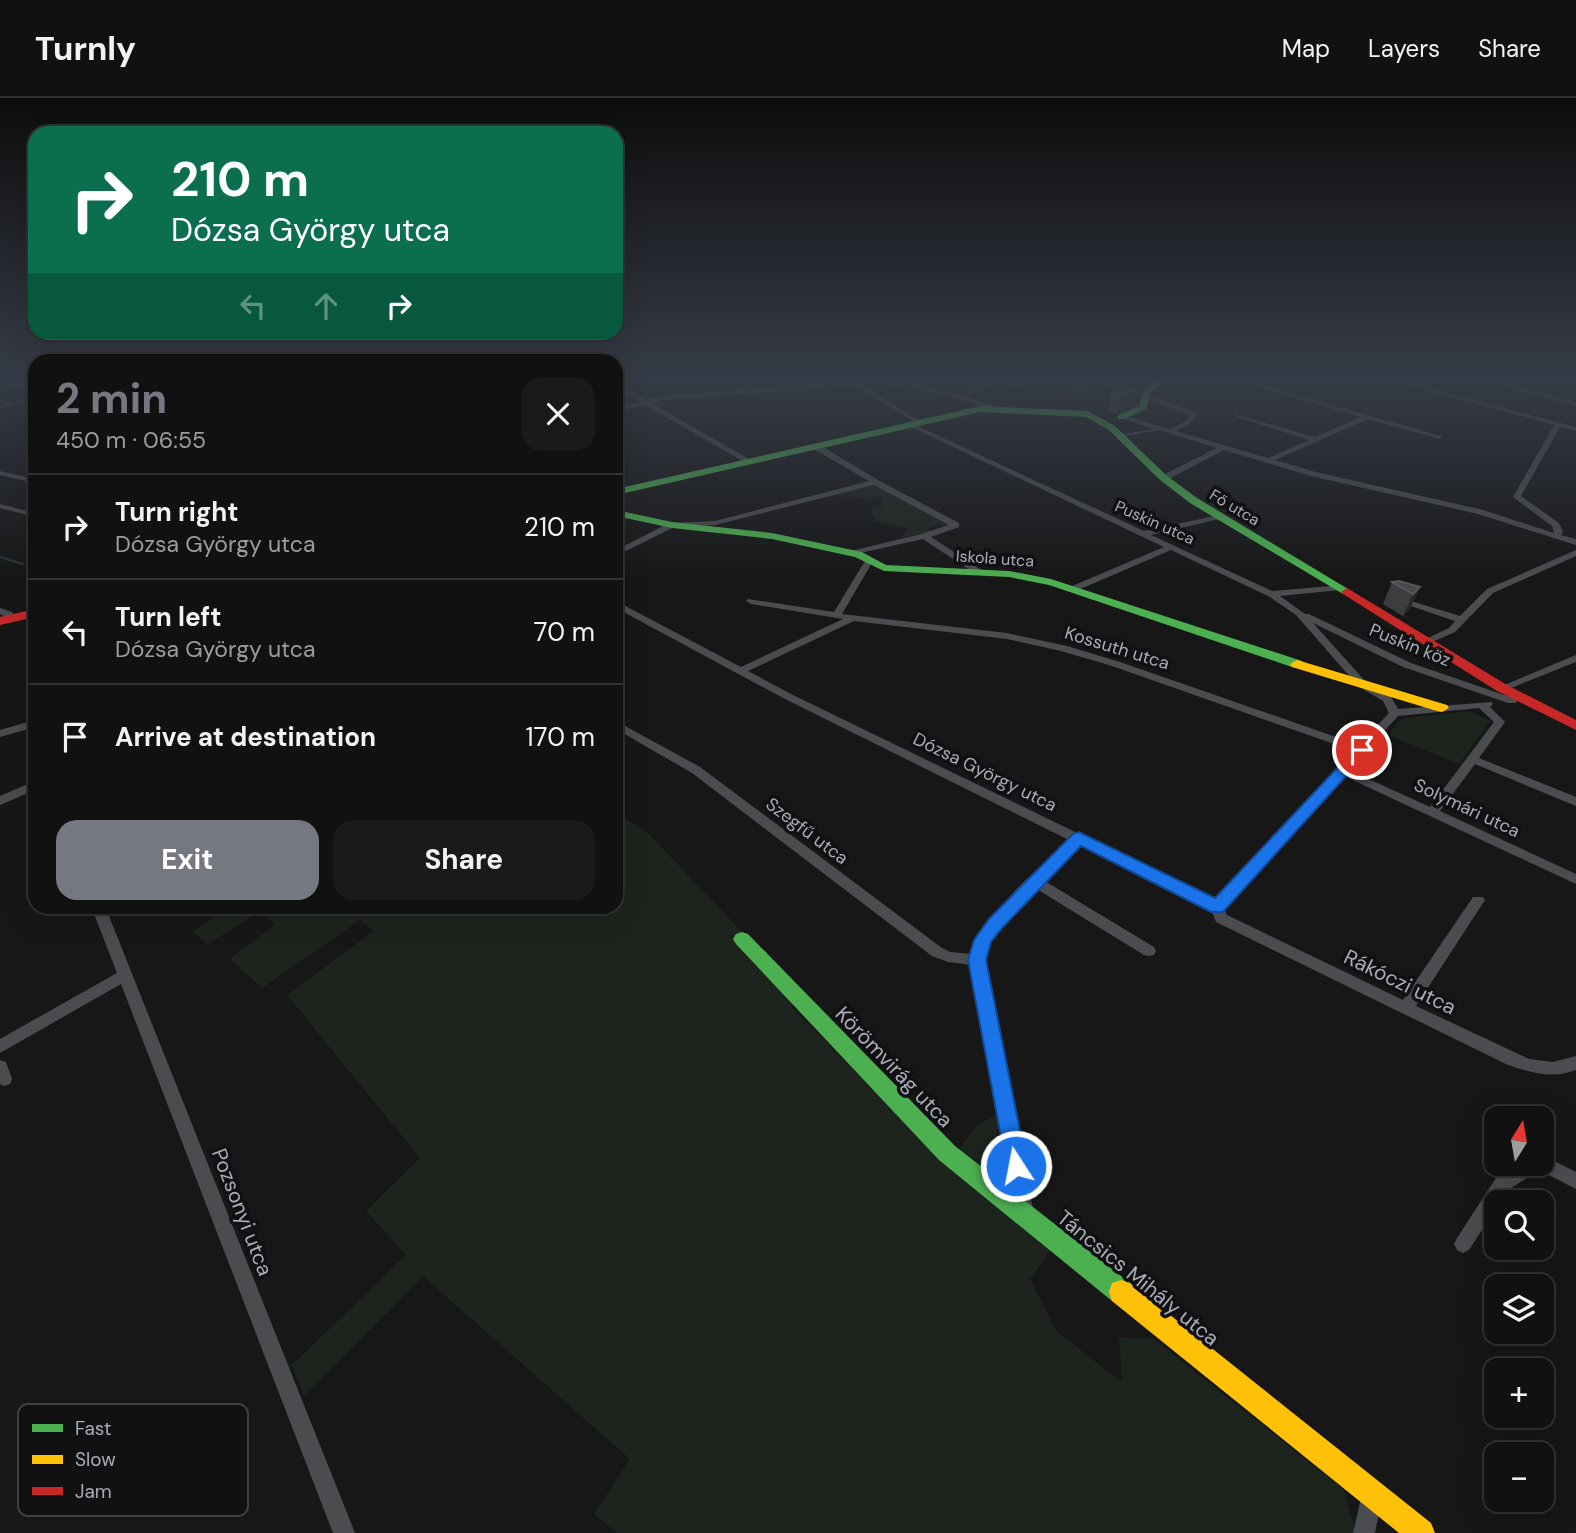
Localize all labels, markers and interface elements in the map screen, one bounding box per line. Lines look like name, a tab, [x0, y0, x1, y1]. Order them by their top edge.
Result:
text: Turnly	[35, 27, 136, 70]
text: Map	[1282, 33, 1330, 64]
text: Layers	[1368, 33, 1440, 64]
text: Share	[1478, 33, 1541, 64]
text: 210 m	[171, 147, 309, 211]
icon: right	[56, 154, 147, 245]
text: Dózsa György utca	[171, 209, 450, 251]
icon: left	[234, 287, 272, 325]
icon: ahead	[307, 287, 345, 325]
icon: right	[380, 287, 418, 325]
text: 2 min	[56, 371, 167, 426]
button: close	[521, 377, 595, 451]
text: 450 m · 06:55	[56, 425, 206, 455]
street label: Fő utca	[1206, 484, 1264, 531]
text: Turn right	[115, 495, 239, 529]
street label: Puskin utca	[1112, 496, 1198, 549]
icon: right	[56, 508, 94, 546]
text: 210 m	[524, 510, 595, 544]
text: Dózsa György utca	[115, 529, 315, 559]
street label: Iskola utca	[955, 545, 1035, 572]
text: Turn left	[115, 600, 222, 634]
icon: left	[56, 613, 94, 651]
text: 70 m	[534, 615, 595, 649]
street label: Puskin köz	[1366, 618, 1454, 672]
street label: Kossuth utca	[1062, 621, 1172, 675]
text: Dózsa György utca	[115, 634, 315, 664]
icon: arrive	[56, 718, 94, 756]
text: Arrive at destination	[115, 720, 376, 754]
text: 170 m	[526, 720, 595, 754]
pin	[1332, 720, 1392, 780]
street label: Dózsa György utca	[909, 727, 1061, 817]
icon: arrive	[1343, 731, 1381, 769]
street label: Solymári utca	[1410, 773, 1524, 843]
street label: Szegfű utca	[761, 792, 853, 870]
button: Exit	[56, 820, 319, 900]
button: Share	[333, 820, 595, 900]
street label: Rákóczi utca	[1339, 943, 1461, 1021]
street label: Körömvirág utca	[829, 1000, 959, 1134]
north arrow	[1484, 1106, 1554, 1176]
map controls	[1484, 1106, 1554, 1512]
position arrow	[979, 1129, 1053, 1203]
street label: Pozsonyi utca	[205, 1144, 279, 1280]
button: search	[1484, 1190, 1554, 1260]
street label: Táncsics Mihály utca	[1051, 1204, 1225, 1352]
button: layers	[1484, 1274, 1554, 1344]
button: +	[1484, 1358, 1554, 1428]
legend	[18, 1404, 248, 1516]
text: Fast	[75, 1416, 111, 1441]
button: −	[1484, 1442, 1554, 1512]
text: Slow	[75, 1447, 116, 1472]
text: Jam	[75, 1479, 112, 1504]

